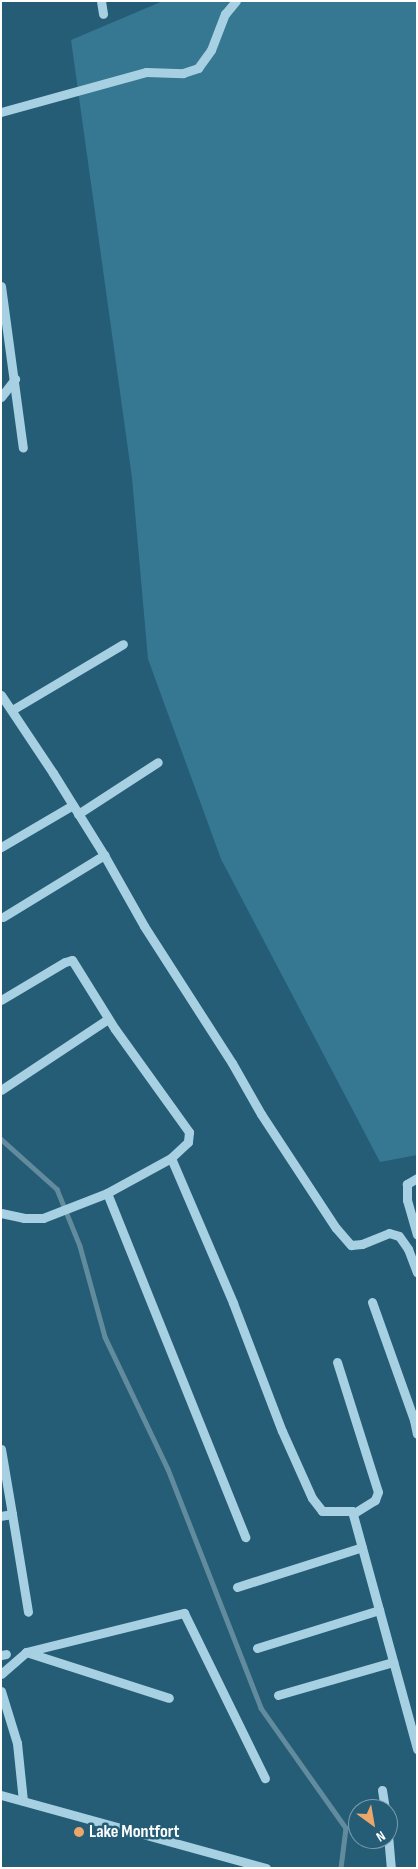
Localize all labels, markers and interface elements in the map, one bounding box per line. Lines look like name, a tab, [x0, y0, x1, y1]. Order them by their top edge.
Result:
north arrow	[348, 1799, 398, 1849]
place label: Lake Montfort	[89, 1821, 180, 1843]
marker: Lake Montfort	[73, 1826, 85, 1838]
text: N	[373, 1827, 388, 1845]

